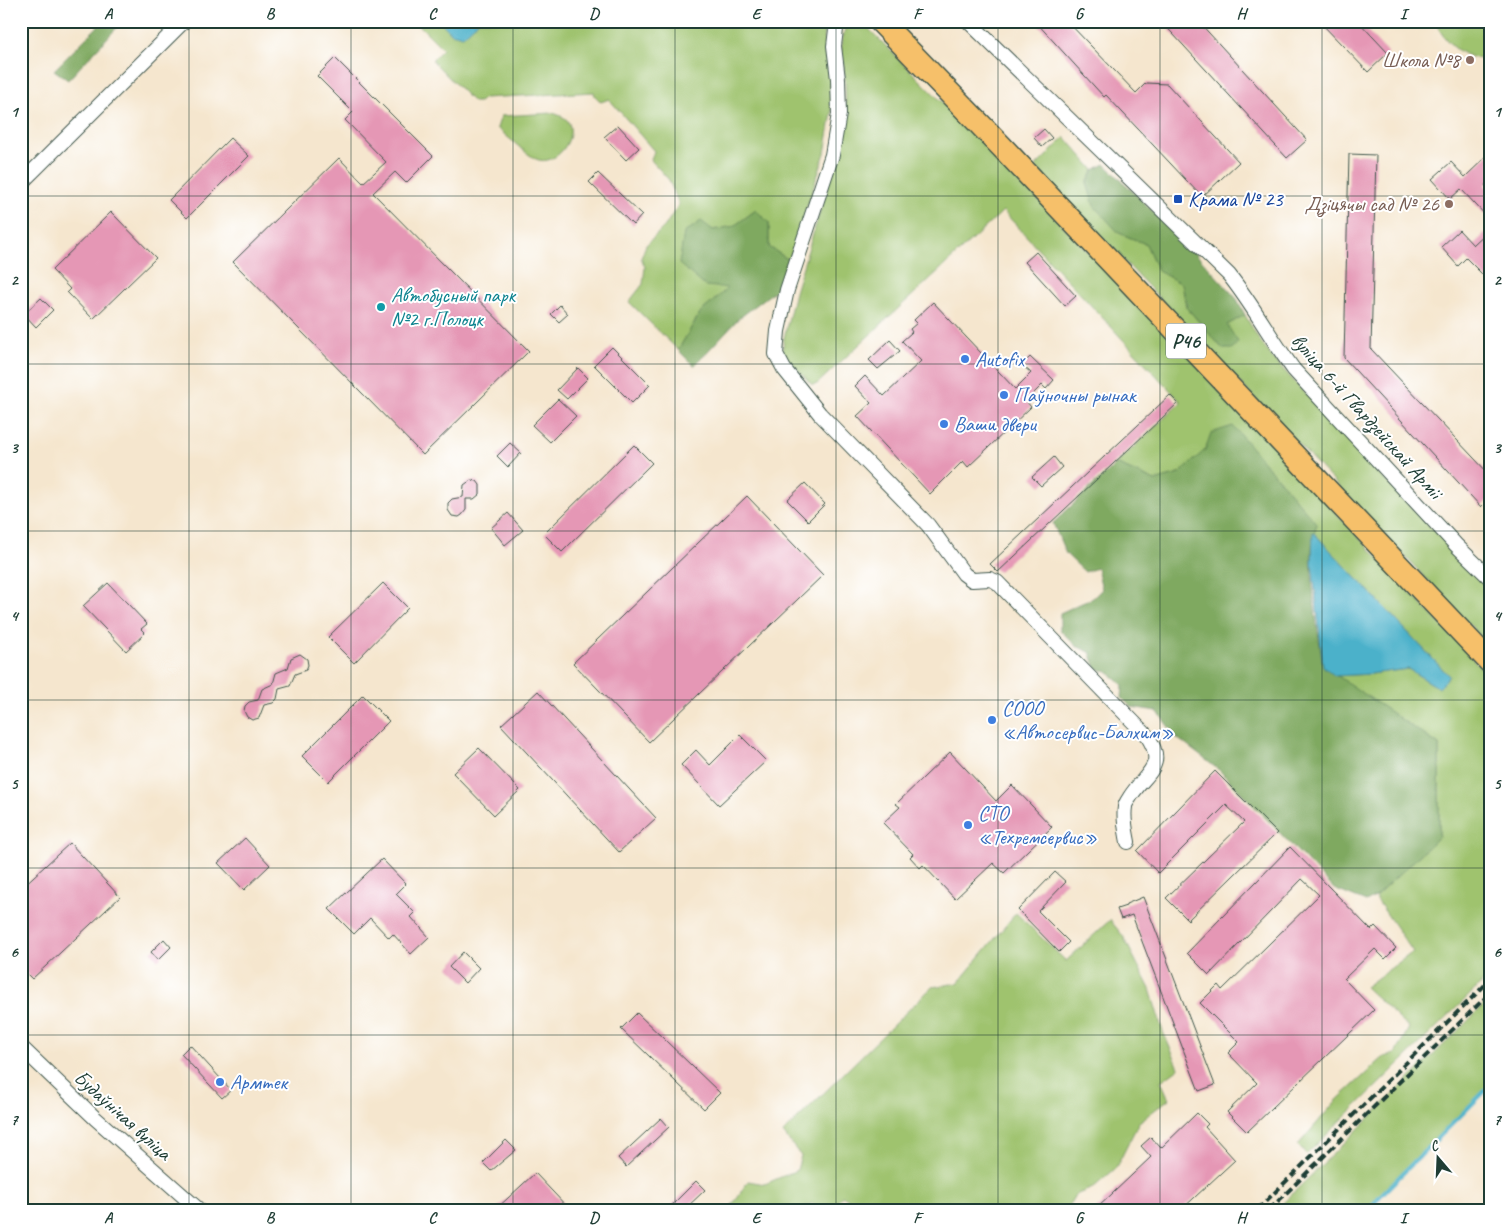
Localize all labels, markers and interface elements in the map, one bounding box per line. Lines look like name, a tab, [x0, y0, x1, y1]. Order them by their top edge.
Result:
text: A	[104, 4, 114, 24]
text: B	[266, 4, 276, 24]
text: C	[428, 4, 438, 24]
text: D	[589, 4, 600, 24]
text: E	[752, 4, 763, 24]
text: F	[913, 4, 924, 24]
text: G	[1075, 4, 1085, 24]
text: H	[1236, 4, 1248, 24]
text: I	[1400, 4, 1410, 24]
place label: Школа №8	[1382, 47, 1463, 73]
marker: Школа №8	[1464, 54, 1476, 66]
text: 1	[10, 102, 19, 122]
text: 1	[1493, 102, 1502, 122]
place label: Крама № 23	[1188, 186, 1284, 212]
place label: Дзіцячы сад № 26	[1304, 191, 1440, 218]
marker: Крама № 23	[1172, 193, 1184, 205]
marker: Дзіцячы сад № 26	[1443, 198, 1455, 210]
text: 2	[10, 270, 19, 290]
text: 2	[1493, 270, 1502, 290]
place label: Автобусный парк №2 г.Полоцк	[391, 282, 517, 332]
marker: Автобусный парк №2 г.Полоцк	[375, 301, 387, 313]
road number: Р46	[1166, 324, 1206, 358]
street label: вуліца 6-й Гвардзейскай Арміі	[1285, 328, 1450, 507]
place label: Autofix	[975, 346, 1026, 372]
marker: Autofix	[959, 353, 971, 365]
place label: Паўночны рынак	[1014, 382, 1138, 408]
marker: Паўночны рынак	[998, 389, 1010, 401]
place label: Ваши двери	[954, 411, 1037, 437]
marker: Ваши двери	[938, 418, 950, 430]
text: 3	[10, 438, 19, 458]
text: 3	[1493, 438, 1502, 458]
text: 4	[10, 606, 19, 626]
text: 4	[1493, 606, 1502, 626]
place label: СООО «Автосервис-Балхим»	[1002, 695, 1174, 745]
marker: СООО «Автосервис-Балхим»	[986, 714, 998, 726]
text: 5	[11, 774, 20, 794]
text: 5	[1494, 774, 1503, 794]
place label: СТО «Техремсервис»	[978, 800, 1097, 850]
marker: СТО «Техремсервис»	[962, 819, 974, 831]
text: 6	[10, 942, 19, 962]
text: 6	[1493, 942, 1502, 962]
street label: Будаўнічая вуліца	[69, 1064, 179, 1167]
place label: Армтек	[230, 1069, 289, 1095]
marker: Армтек	[214, 1076, 226, 1088]
text: 7	[10, 1110, 19, 1130]
text: 7	[1493, 1110, 1502, 1130]
north arrow	[1414, 1134, 1464, 1184]
text: С	[1428, 1136, 1442, 1155]
text: A	[104, 1208, 114, 1228]
text: B	[266, 1208, 276, 1228]
text: C	[428, 1208, 438, 1228]
text: D	[589, 1208, 600, 1228]
text: E	[752, 1208, 763, 1228]
text: F	[913, 1208, 924, 1228]
text: G	[1075, 1208, 1085, 1228]
text: H	[1236, 1208, 1248, 1228]
text: I	[1400, 1208, 1410, 1228]

